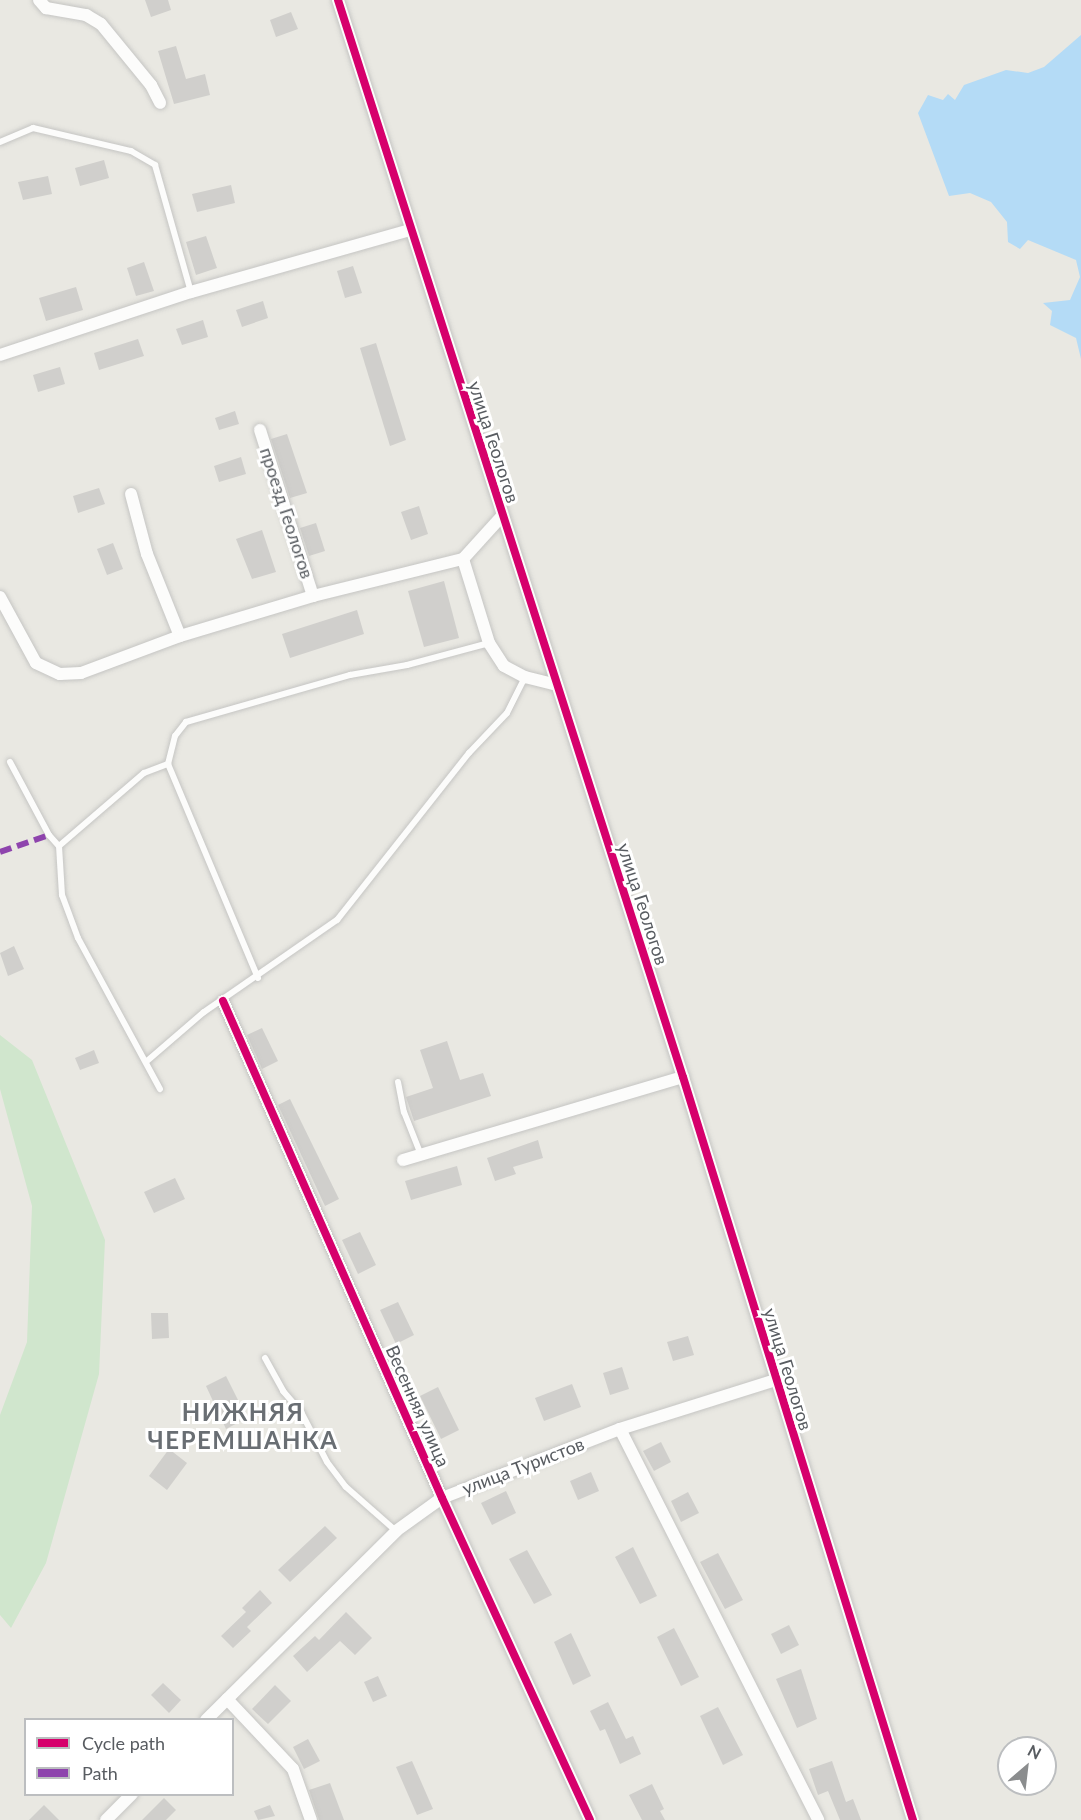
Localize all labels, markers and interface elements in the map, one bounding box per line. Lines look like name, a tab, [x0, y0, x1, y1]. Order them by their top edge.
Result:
street label: улица Геологов	[464, 378, 524, 506]
street label: проезд Геологов	[256, 445, 318, 581]
street label: улица Геологов	[613, 840, 673, 968]
street label: улица Геологов	[759, 1305, 817, 1433]
street label: Весенняя улица	[382, 1342, 454, 1470]
district label: НИЖНЯЯ ЧЕРЕМШАНКА	[148, 1398, 338, 1454]
street label: улица Туристов	[459, 1433, 587, 1499]
legend	[24, 1718, 234, 1796]
text: Cycle path	[82, 1732, 165, 1754]
north arrow	[997, 1736, 1057, 1796]
text: N	[1025, 1740, 1045, 1763]
text: Path	[82, 1762, 118, 1784]

